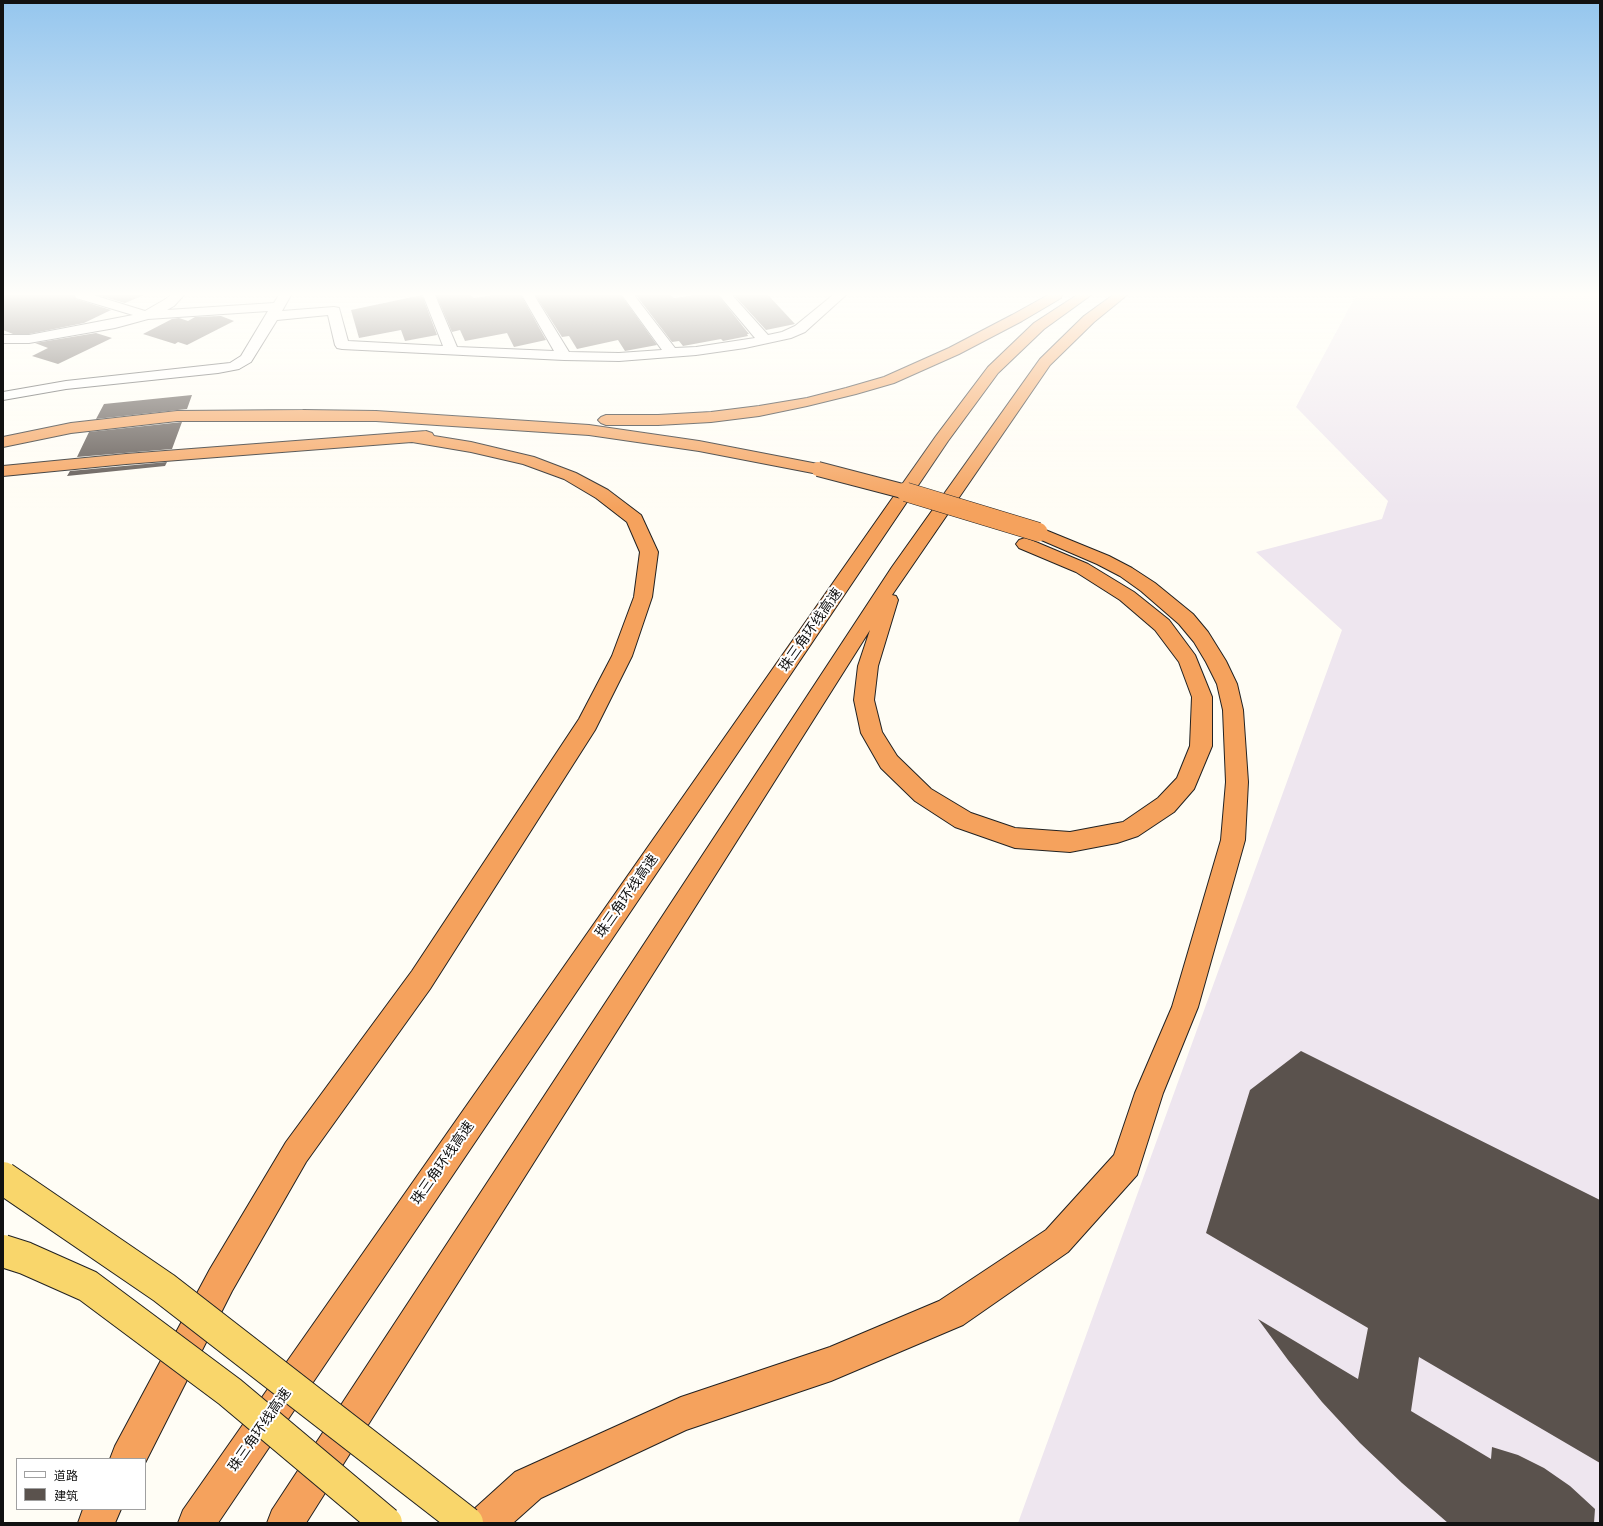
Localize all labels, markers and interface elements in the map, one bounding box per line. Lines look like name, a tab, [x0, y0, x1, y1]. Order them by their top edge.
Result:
street label: 珠三角环线高速	[776, 585, 846, 675]
street label: 珠三角环线高速	[592, 851, 662, 941]
street label: 珠三角环线高速	[408, 1118, 478, 1208]
street label: 珠三角环线高速	[225, 1385, 295, 1475]
legend	[16, 1458, 146, 1510]
text: 道路	[54, 1469, 78, 1483]
text: 建筑	[54, 1489, 78, 1503]

